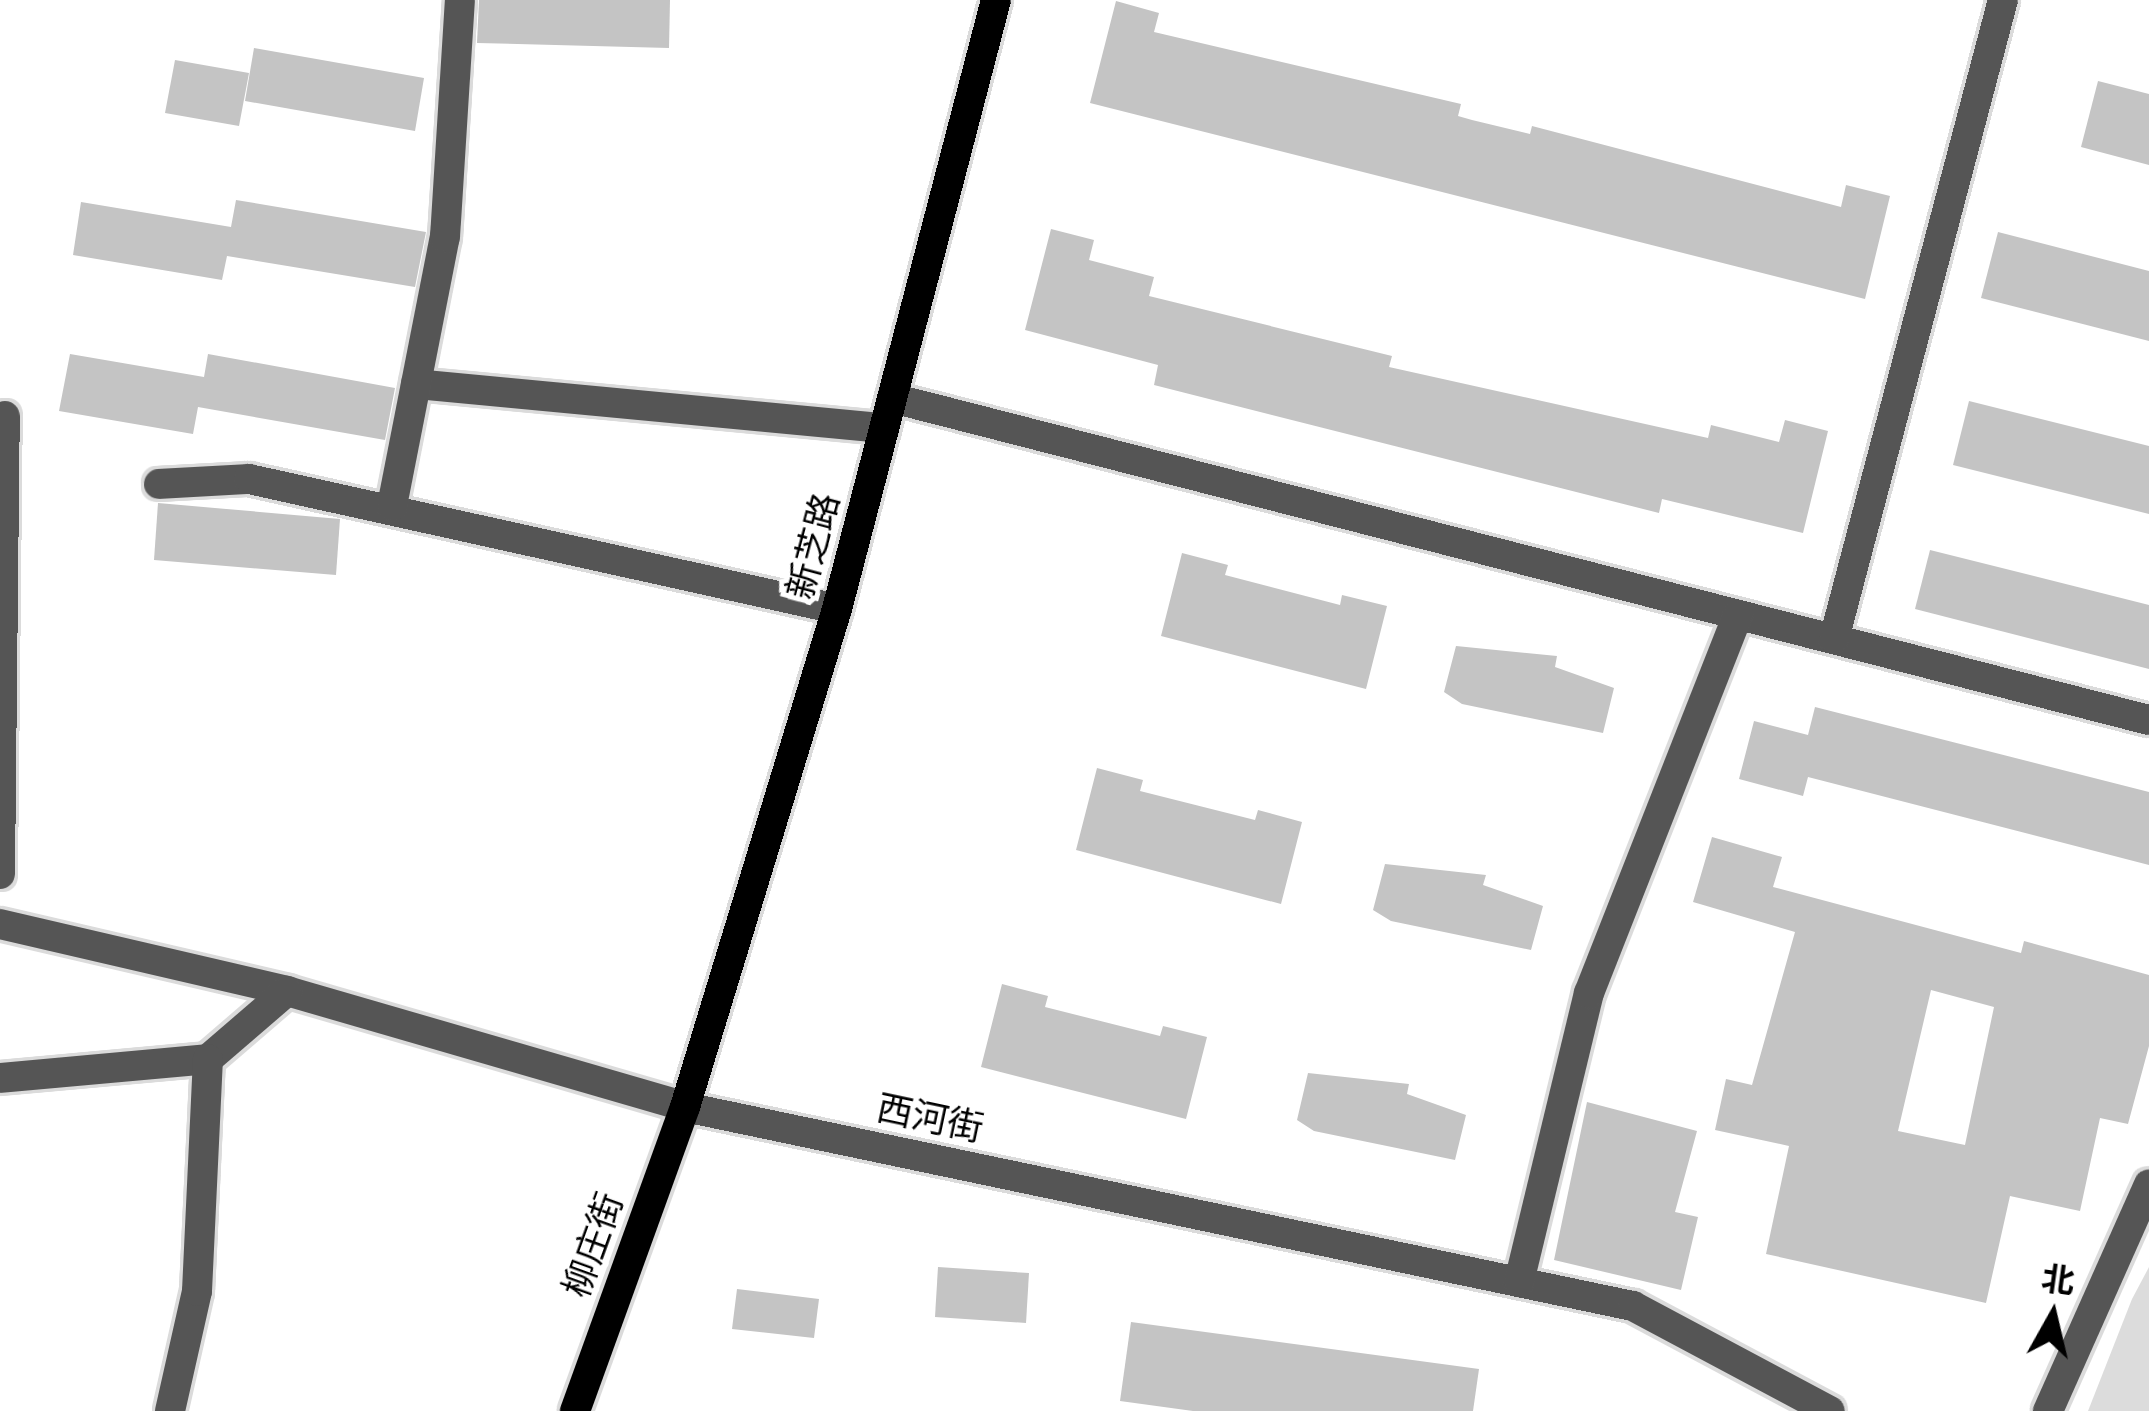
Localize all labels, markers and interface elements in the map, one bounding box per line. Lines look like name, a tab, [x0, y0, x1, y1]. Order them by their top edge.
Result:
street label: 新芝路	[778, 488, 848, 604]
street label: 西河街	[873, 1086, 987, 1150]
street label: 柳庄街	[554, 1187, 632, 1303]
north arrow	[1993, 1255, 2113, 1375]
text: 北	[2039, 1257, 2077, 1301]

